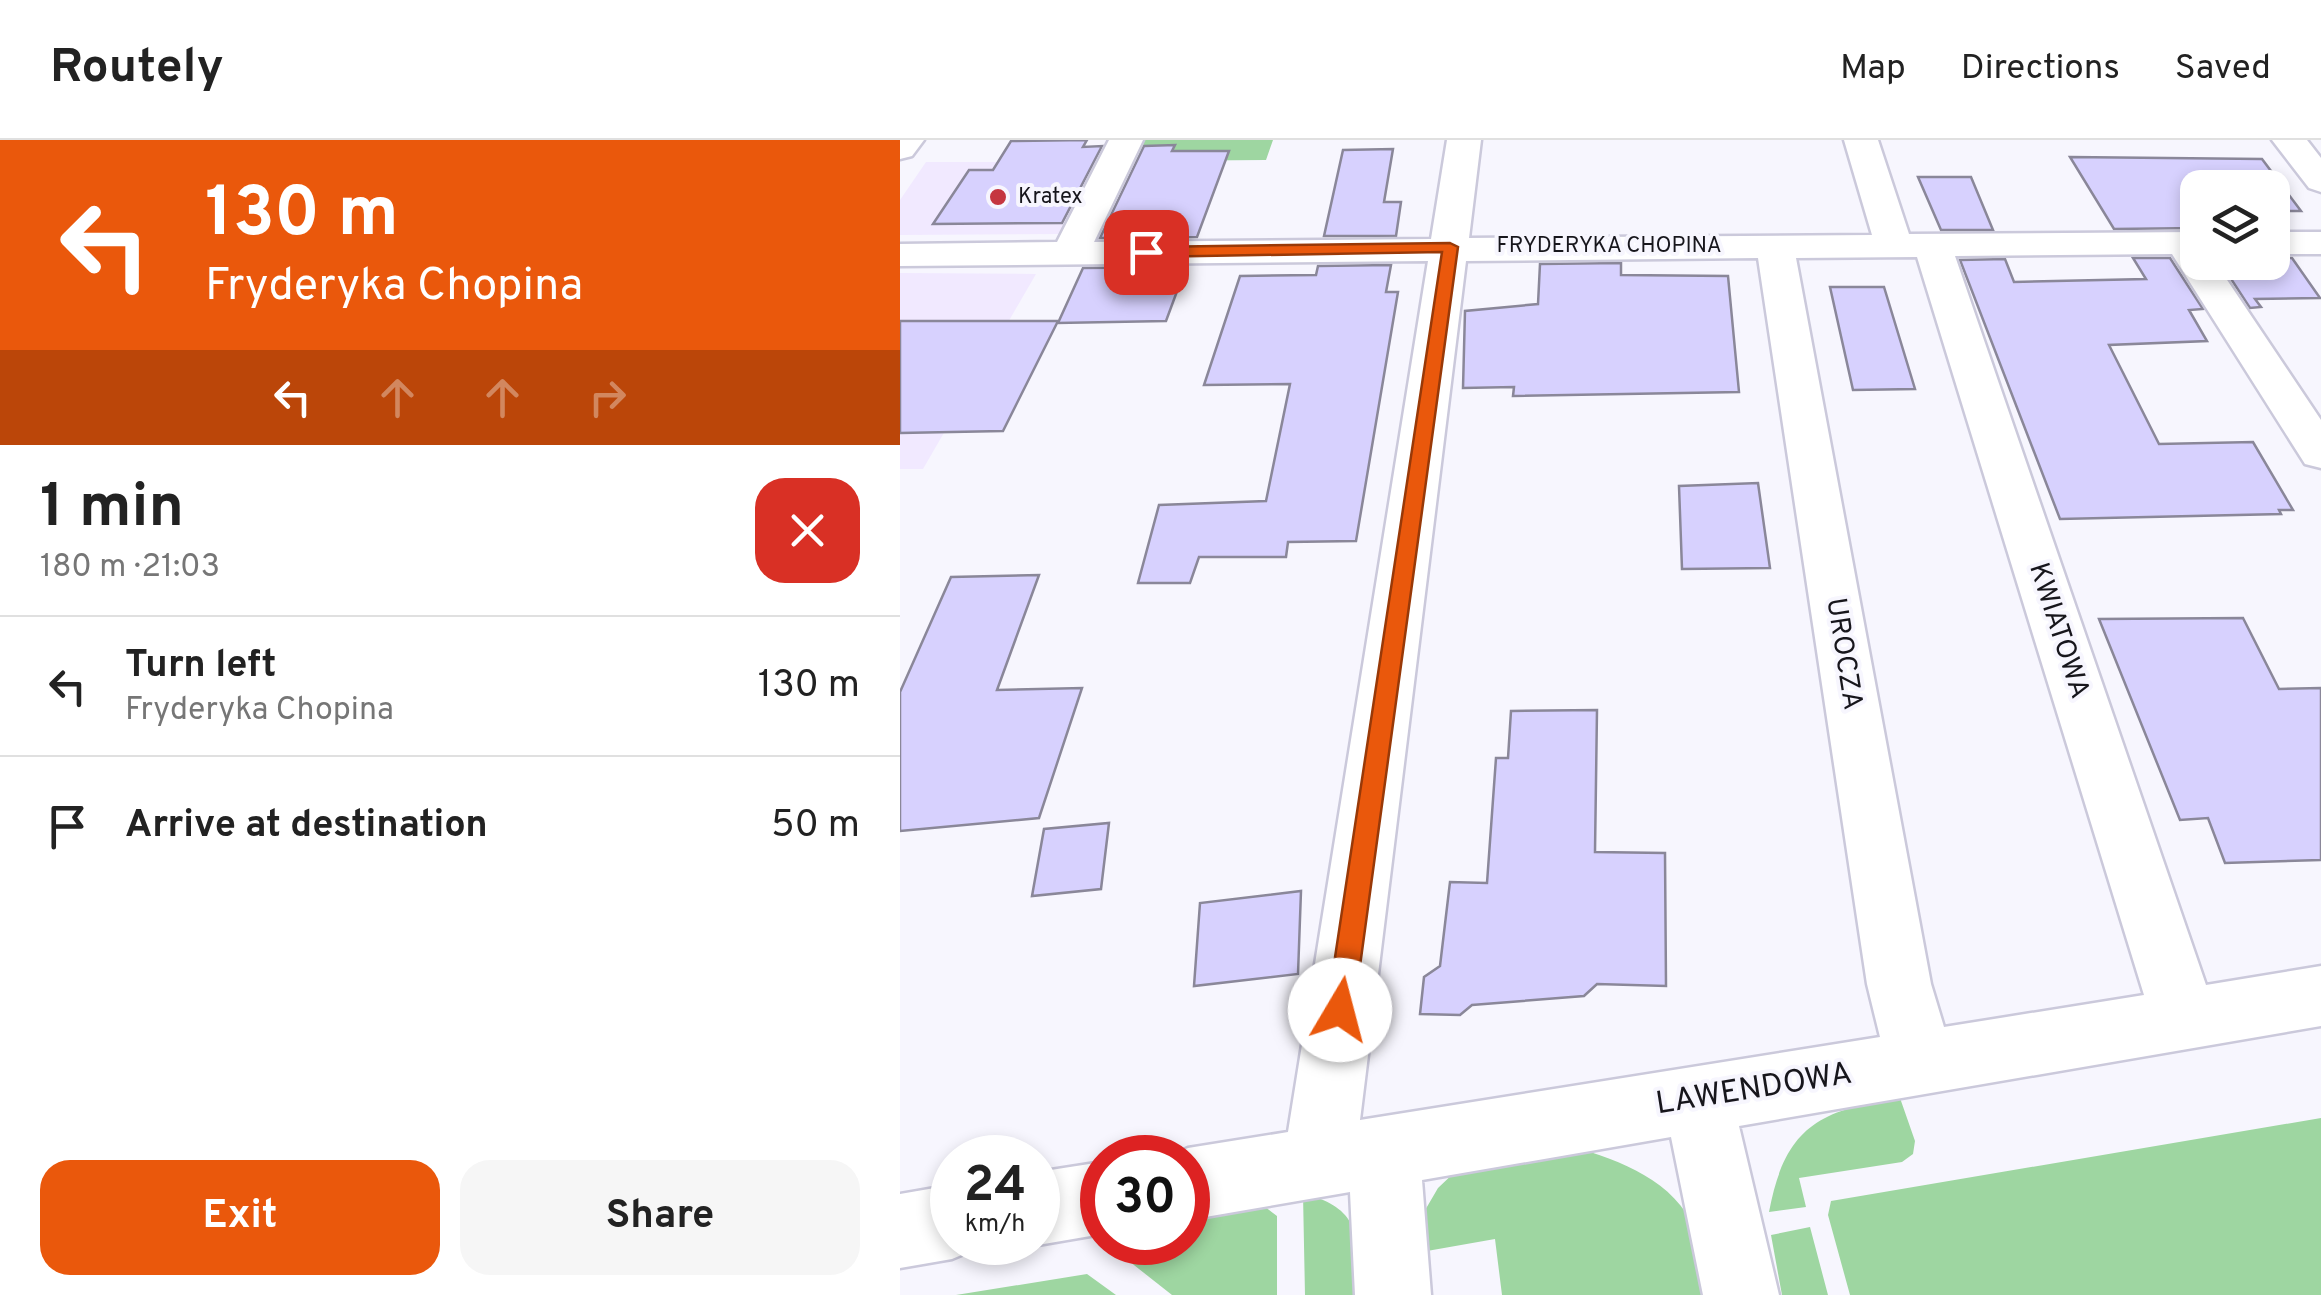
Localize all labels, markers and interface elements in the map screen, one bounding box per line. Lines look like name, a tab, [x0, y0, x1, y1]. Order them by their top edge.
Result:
text: Routely	[50, 39, 224, 99]
text: Map	[1840, 47, 1906, 91]
text: Directions	[1961, 47, 2120, 91]
text: Saved	[2175, 47, 2271, 91]
map controls	[2180, 170, 2290, 280]
button: layers	[2180, 170, 2290, 280]
text: 130 m	[205, 172, 399, 261]
icon: left	[40, 180, 170, 310]
place label: Kratex	[1018, 184, 1083, 211]
marker: Kratex	[987, 186, 1009, 208]
pin	[1104, 210, 1189, 295]
icon: arrive	[1119, 225, 1174, 280]
street label: FRYDERYKA CHOPINA	[1496, 233, 1722, 260]
text: Fryderyka Chopina	[205, 259, 583, 316]
icon: left	[265, 370, 320, 425]
icon: ahead	[370, 370, 425, 425]
icon: ahead	[475, 370, 530, 425]
icon: right	[580, 370, 635, 425]
text: 1 min	[40, 472, 184, 548]
button: close	[755, 478, 860, 583]
text: 180 m · 21:03	[40, 548, 220, 588]
street label: KWIATOWA	[2019, 559, 2097, 703]
street label: UROCZA	[1816, 595, 1870, 713]
text: Turn left	[125, 642, 277, 691]
icon: left	[40, 659, 95, 714]
text: 130 m	[758, 662, 860, 711]
text: Fryderyka Chopina	[125, 691, 394, 731]
icon: arrive	[40, 799, 95, 854]
text: Arrive at destination	[125, 802, 488, 851]
text: 50 m	[771, 802, 860, 851]
position arrow	[1288, 958, 1392, 1062]
street label: LAWENDOWA	[1653, 1055, 1855, 1125]
speed limit sign: 30	[1080, 1135, 1210, 1265]
text: 24	[964, 1156, 1026, 1219]
button: Exit	[40, 1160, 440, 1275]
button: Share	[460, 1160, 860, 1275]
text: km/h	[965, 1209, 1025, 1241]

